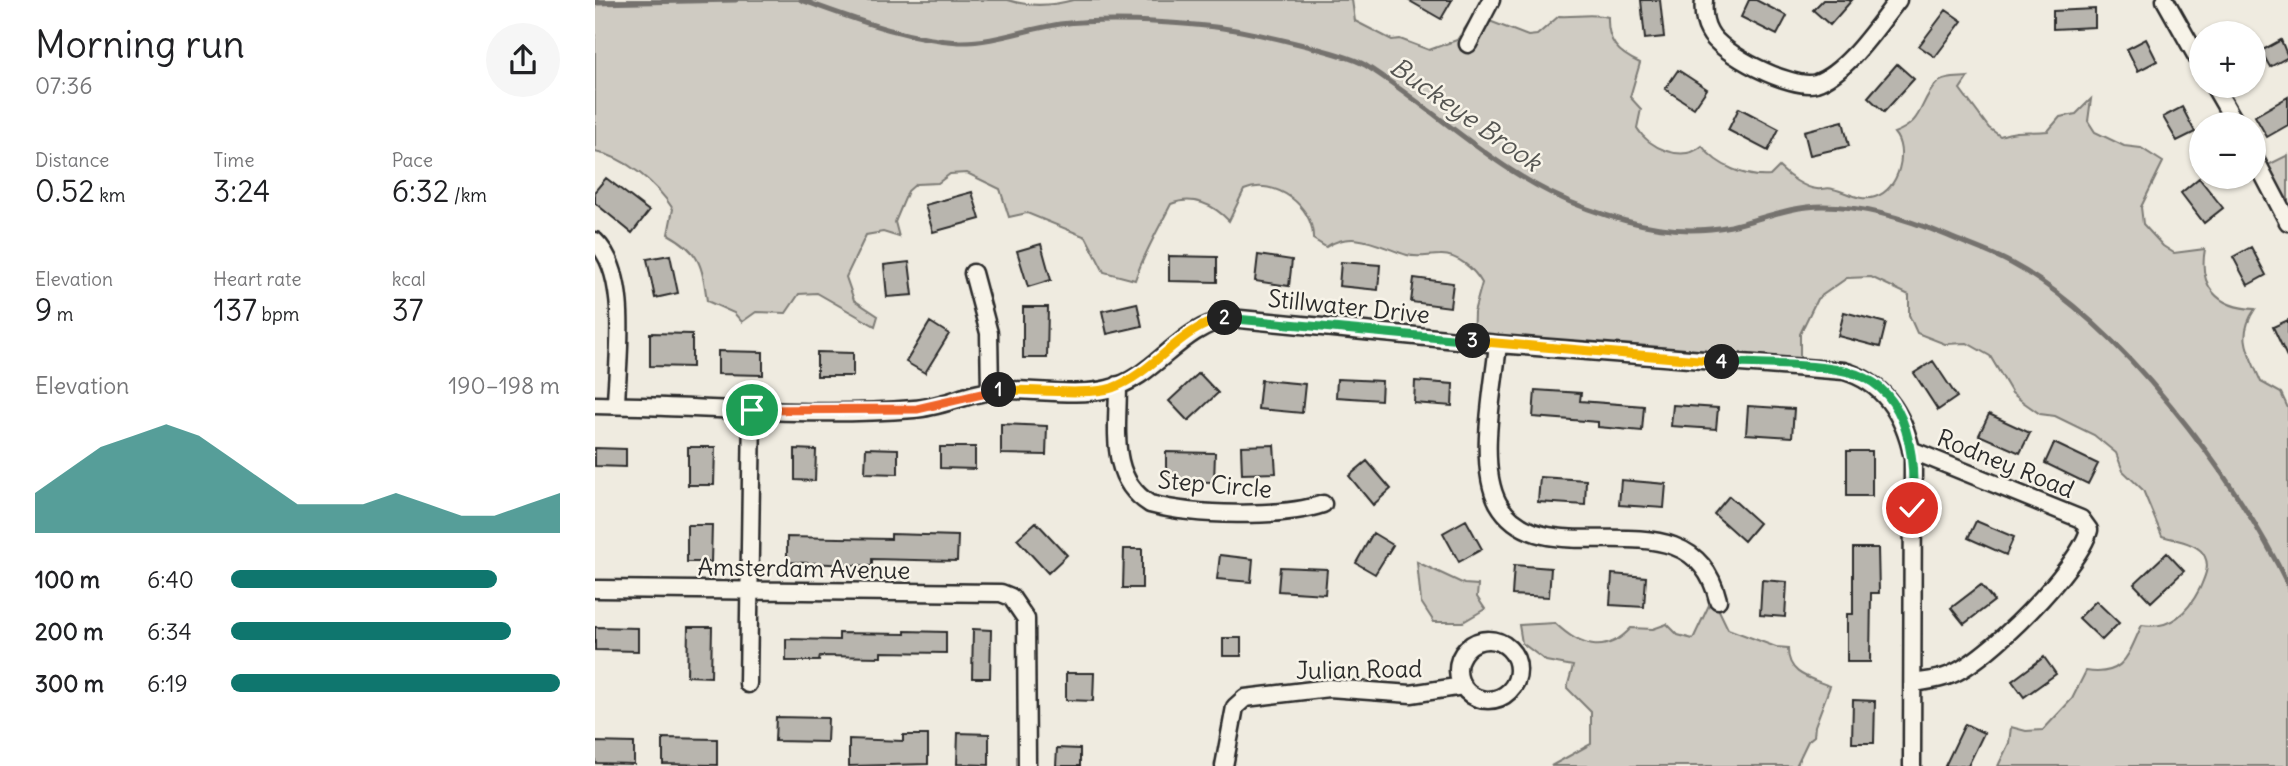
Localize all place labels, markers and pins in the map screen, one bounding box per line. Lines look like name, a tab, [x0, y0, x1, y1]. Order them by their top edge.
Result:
pin: 2	[1207, 300, 1243, 336]
pin: 3	[1455, 324, 1491, 358]
pin: 4	[1705, 344, 1739, 380]
pin: 1	[981, 372, 1017, 408]
pin	[722, 380, 782, 440]
pin	[1882, 478, 1942, 538]

